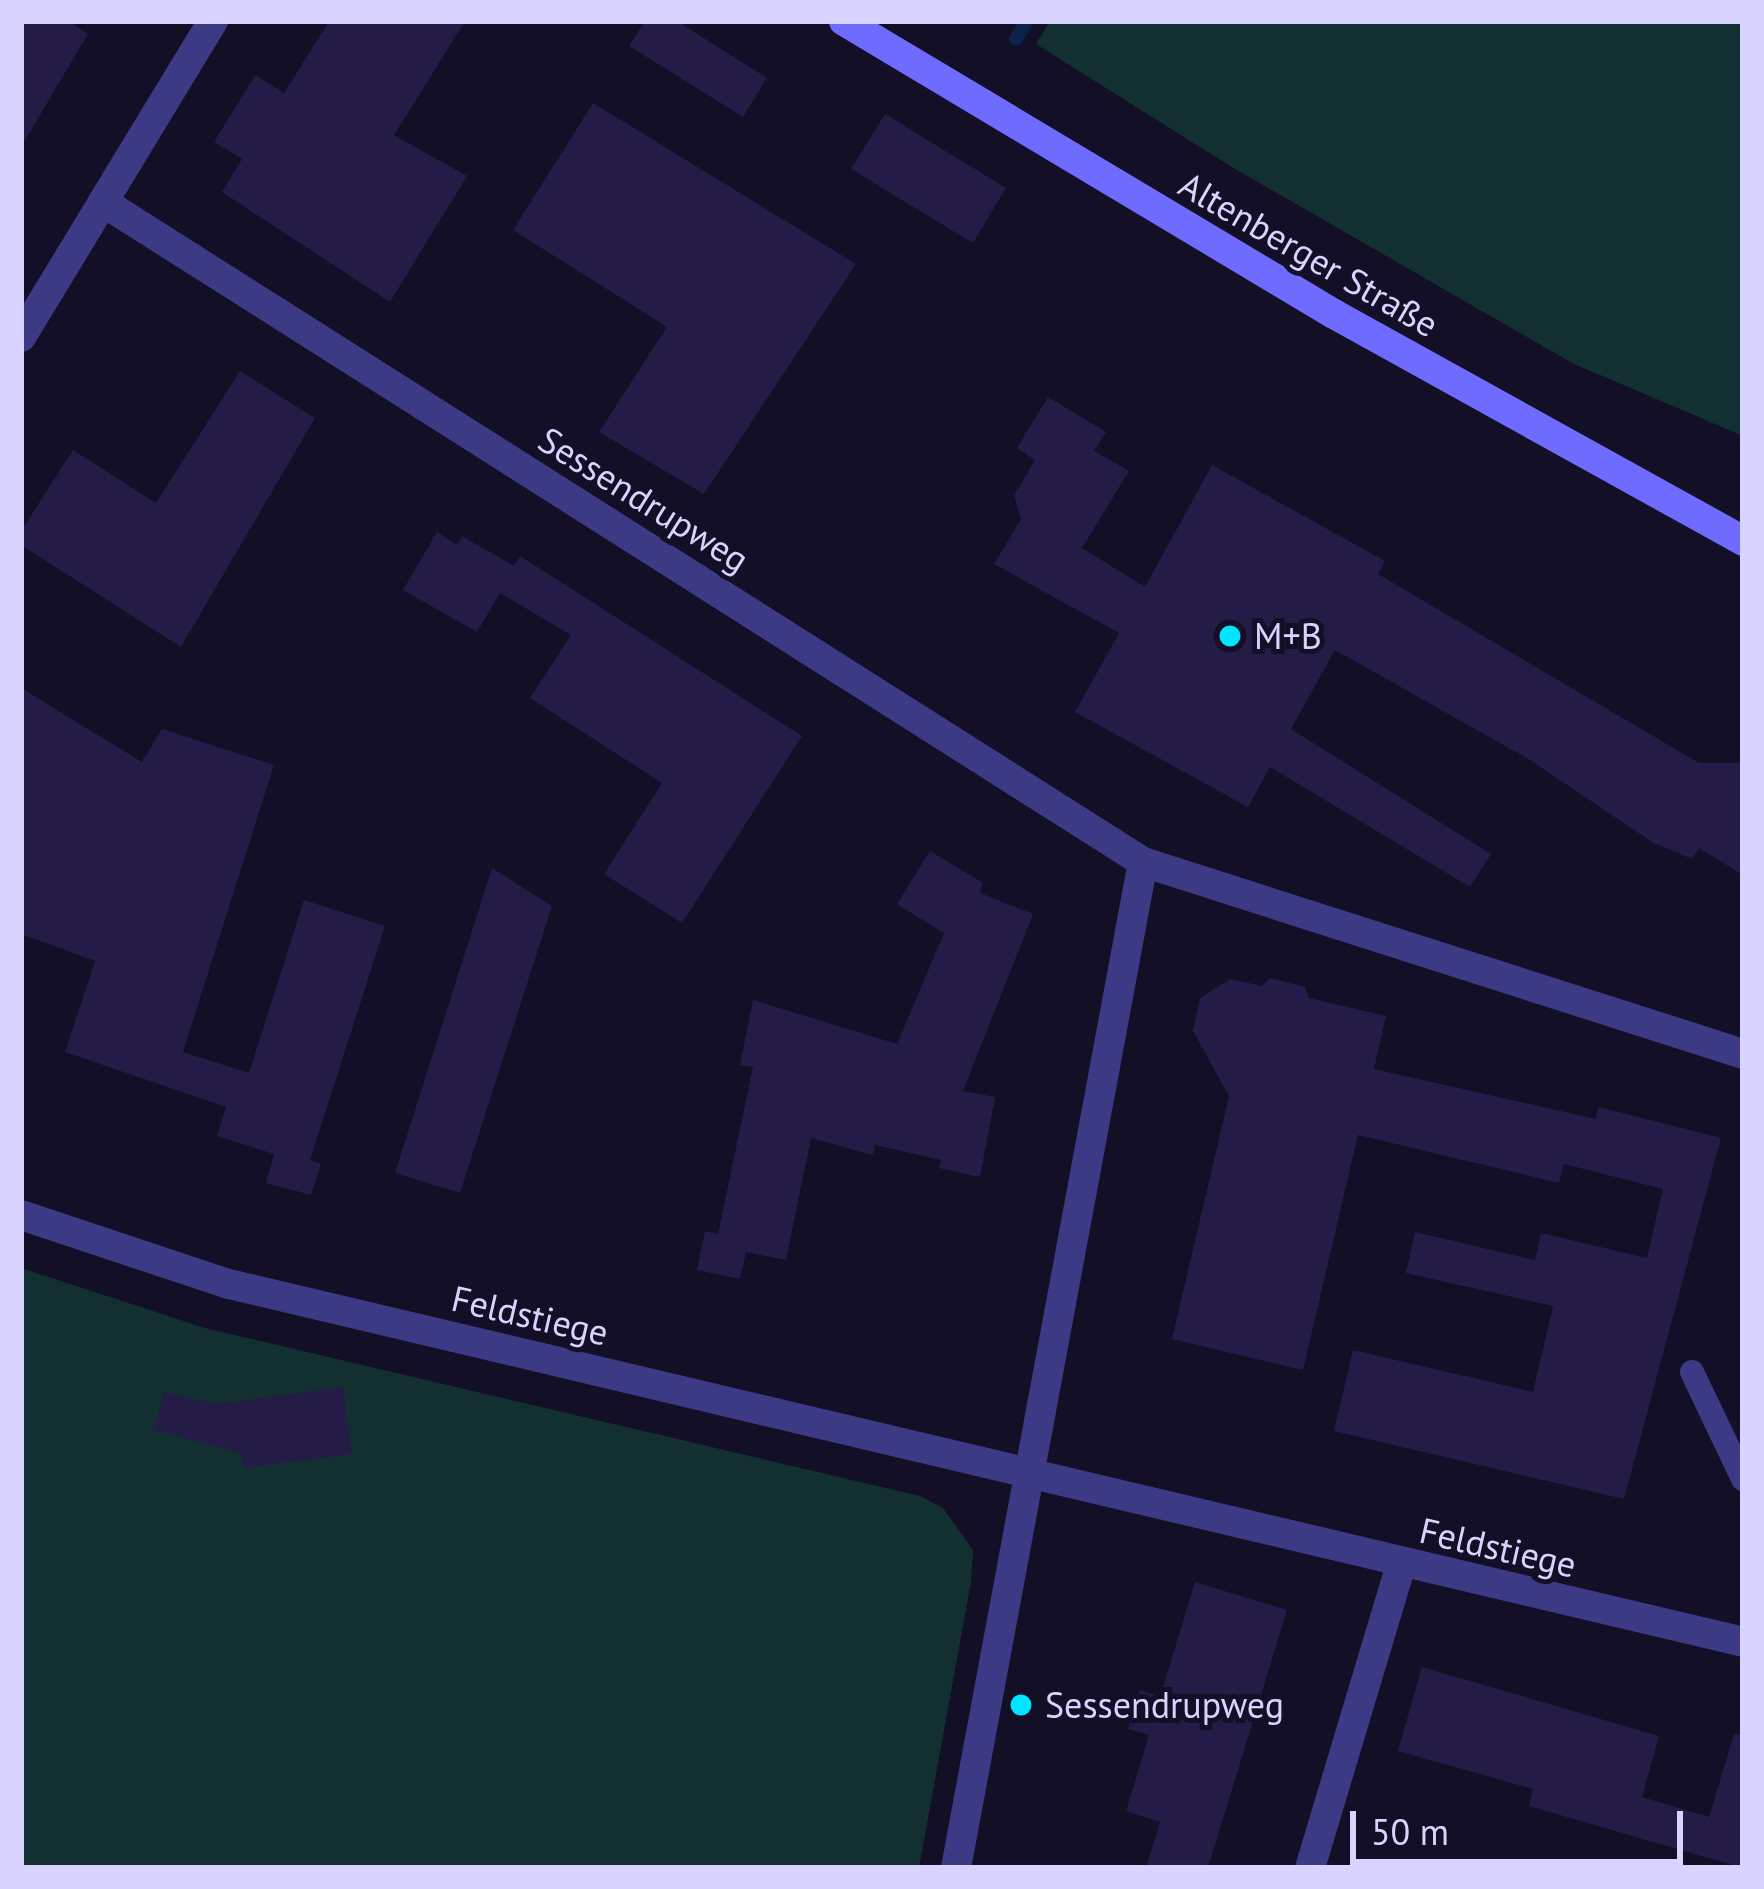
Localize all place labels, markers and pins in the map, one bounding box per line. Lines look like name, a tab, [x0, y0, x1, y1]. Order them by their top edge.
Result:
place label: M+B	[1254, 614, 1322, 658]
marker: M+B	[1217, 623, 1243, 649]
place label: Sessendrupweg	[1045, 1683, 1284, 1727]
marker: Sessendrupweg	[1008, 1692, 1034, 1718]

